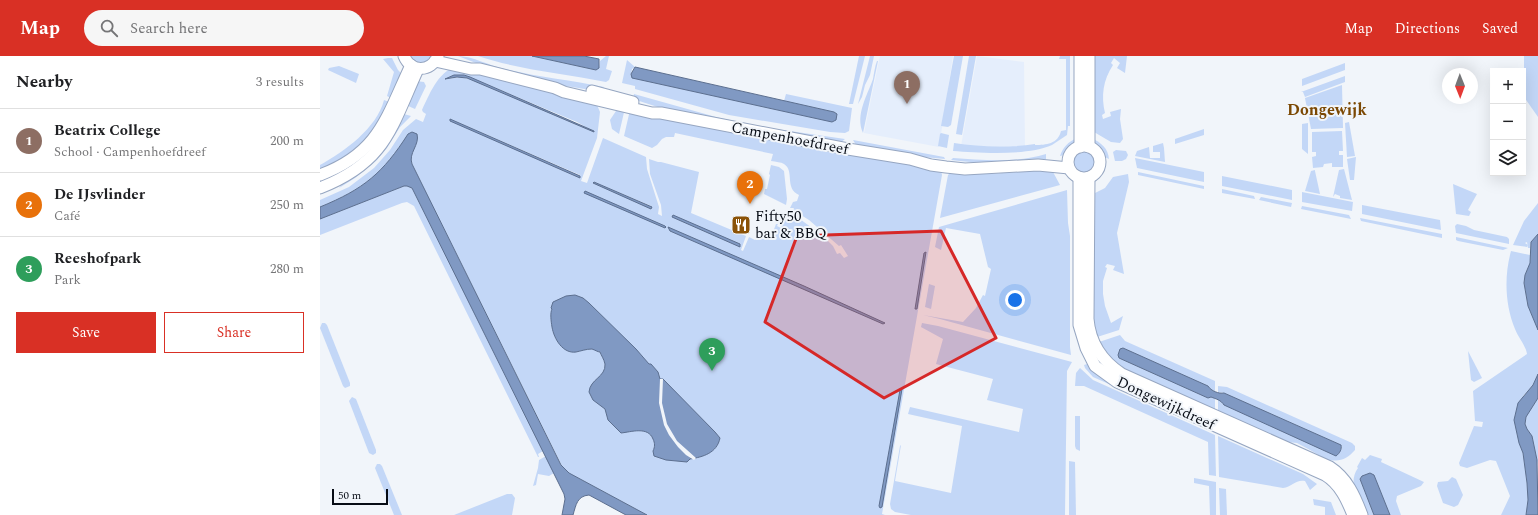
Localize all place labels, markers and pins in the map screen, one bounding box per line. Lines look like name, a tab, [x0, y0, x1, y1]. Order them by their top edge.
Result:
pin: 1	[894, 71, 920, 104]
pin: 2	[737, 171, 763, 204]
place label: Fifty50 bar & BBQ	[755, 205, 827, 245]
restaurant icon: Fifty50 bar & BBQ	[730, 214, 752, 236]
pin: 3	[699, 338, 725, 371]

